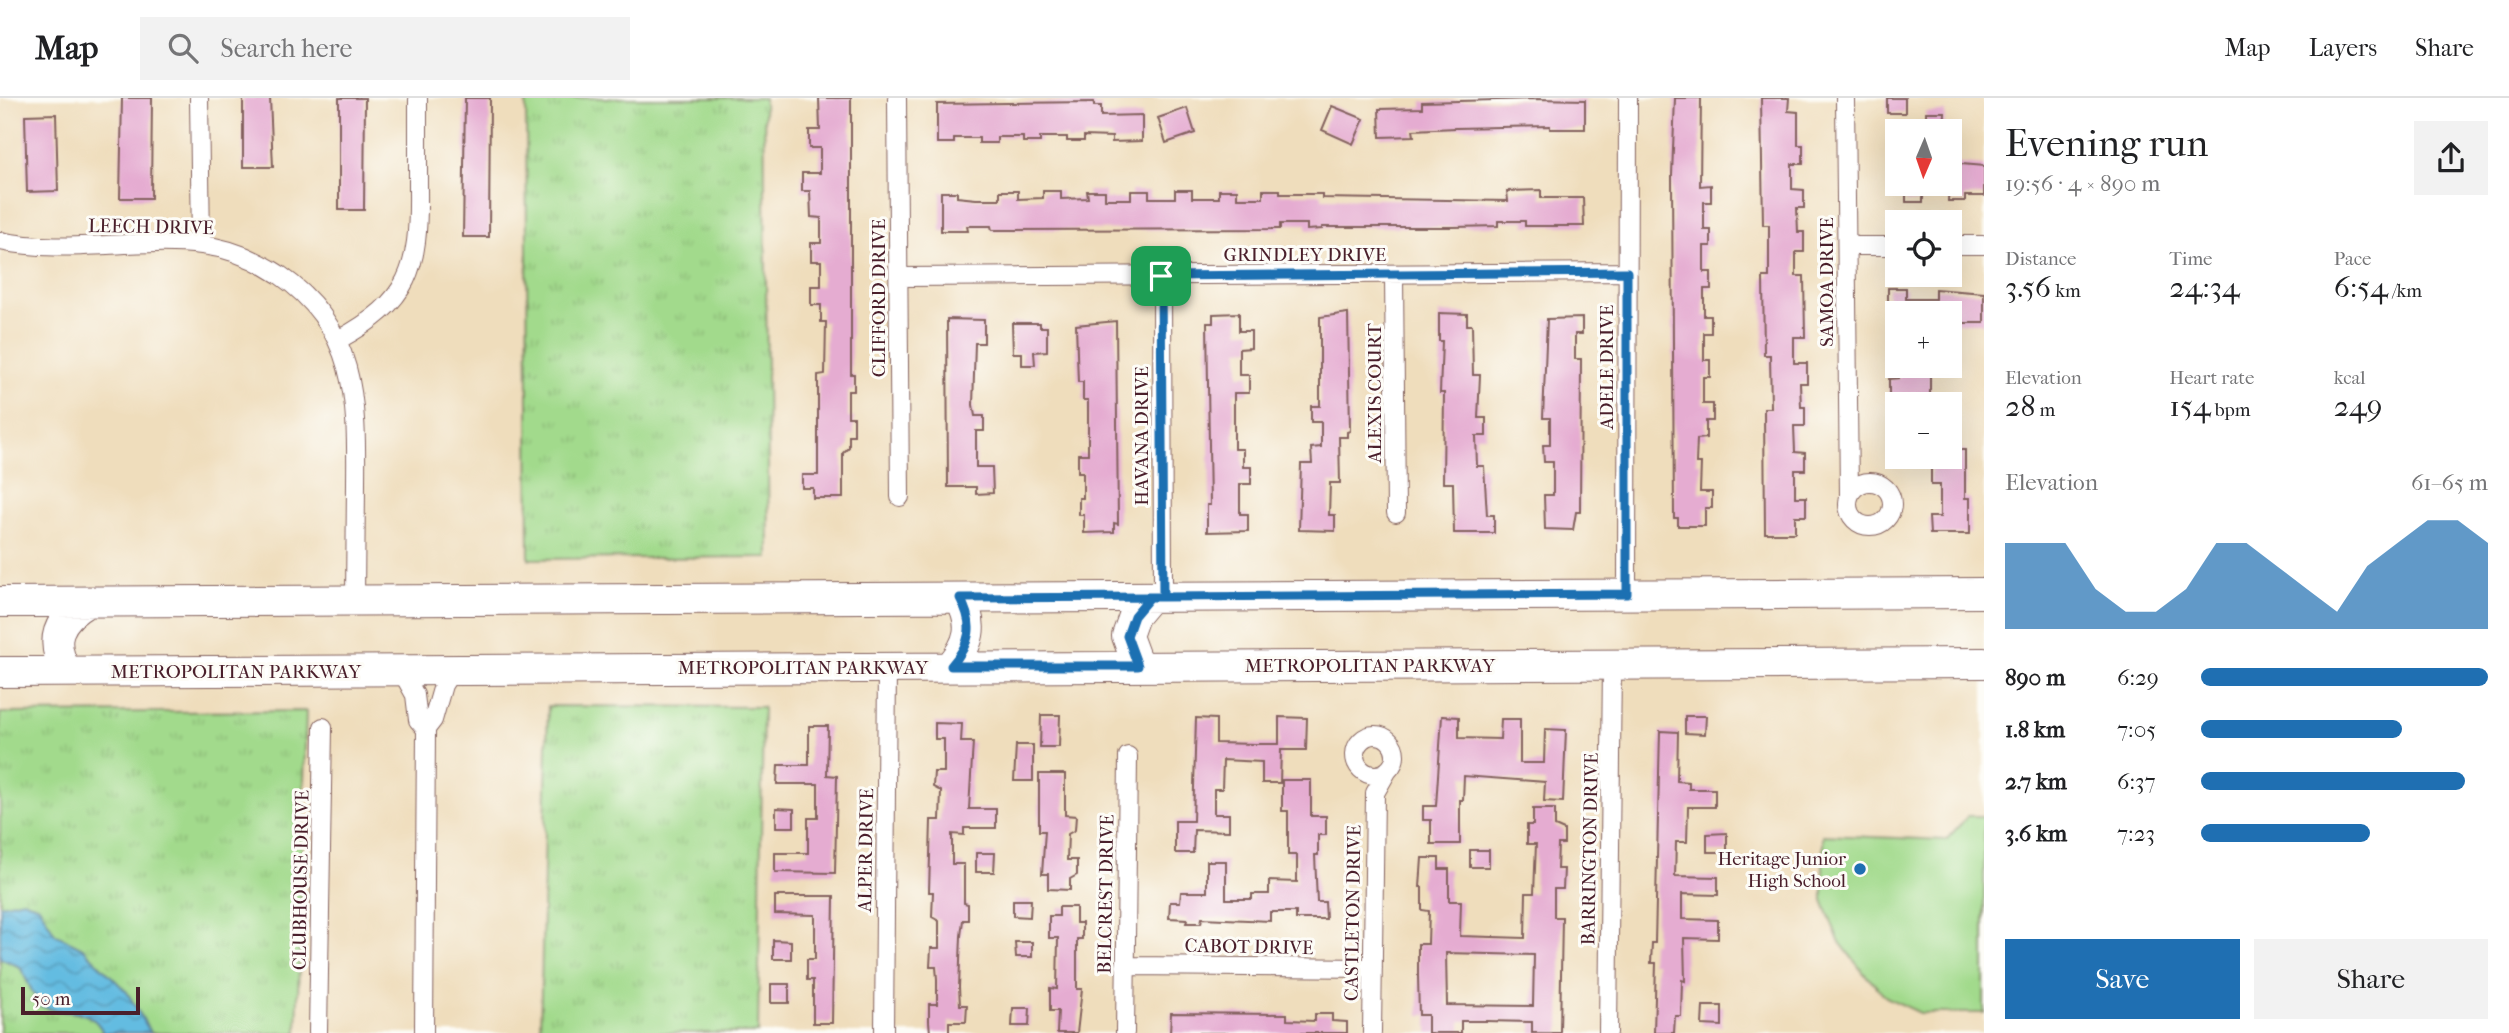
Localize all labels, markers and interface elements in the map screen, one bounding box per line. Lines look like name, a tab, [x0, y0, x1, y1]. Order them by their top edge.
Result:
search box	[140, 17, 630, 80]
text: Map	[35, 29, 98, 68]
icon: search	[164, 29, 202, 67]
text: Search here	[220, 33, 352, 64]
text: Map	[2225, 34, 2271, 62]
text: Layers	[2309, 34, 2377, 62]
text: Share	[2415, 34, 2474, 62]
north arrow	[1885, 119, 1962, 196]
map controls	[1885, 119, 1962, 469]
text: Evening run	[2005, 121, 2208, 166]
button: share	[2414, 121, 2488, 195]
text: 19:56 · 4 × 890 m	[2005, 170, 2160, 197]
button: locate	[1885, 210, 1962, 287]
street label: LEECH DRIVE	[88, 215, 215, 239]
street label: SAMOA DRIVE	[1816, 217, 1838, 347]
street label: CLIFFORD DRIVE	[868, 218, 890, 377]
street label: GRINDLEY DRIVE	[1224, 244, 1387, 266]
pin	[1131, 246, 1191, 306]
text: Distance	[2005, 248, 2076, 270]
text: Time	[2169, 248, 2213, 270]
text: Pace	[2334, 248, 2372, 270]
icon: arrive	[1142, 257, 1180, 295]
text: 3.56	[2005, 270, 2051, 305]
text: 24:34	[2169, 270, 2240, 305]
text: 6:54	[2334, 270, 2388, 305]
text: km	[2051, 280, 2081, 302]
text: /km	[2388, 280, 2422, 302]
button: +	[1885, 301, 1962, 378]
street label: ADELE DRIVE	[1596, 304, 1618, 430]
street label: ALEXIS COURT	[1364, 323, 1386, 464]
street label: HAVANA DRIVE	[1131, 366, 1153, 506]
text: Elevation	[2005, 367, 2082, 389]
text: Heart rate	[2169, 367, 2254, 389]
text: kcal	[2334, 367, 2366, 389]
text: 28	[2005, 389, 2036, 424]
text: 154	[2169, 389, 2211, 424]
text: 249	[2334, 389, 2383, 424]
button: −	[1885, 392, 1962, 469]
text: m	[2036, 399, 2055, 421]
text: bpm	[2211, 399, 2251, 421]
text: Elevation	[2005, 469, 2098, 496]
text: 61–65 m	[2411, 469, 2488, 496]
street label: METROPOLITAN PARKWAY	[1245, 655, 1496, 677]
street label: METROPOLITAN PARKWAY	[678, 657, 929, 679]
street label: METROPOLITAN PARKWAY	[111, 661, 362, 683]
text: 890 m	[2005, 664, 2065, 691]
text: 6:29	[2117, 664, 2159, 691]
text: 1.8 km	[2005, 716, 2065, 743]
text: 7:05	[2117, 716, 2156, 743]
street label: BARRINGTON DRIVE	[1577, 752, 1603, 946]
text: 2.7 km	[2005, 768, 2067, 795]
text: 6:37	[2117, 768, 2156, 795]
street label: ALPER DRIVE	[854, 787, 878, 913]
street label: CLUBHOUSE DRIVE	[288, 789, 314, 970]
street label: BELCREST DRIVE	[1094, 814, 1118, 974]
text: 3.6 km	[2005, 820, 2067, 847]
text: 7:23	[2117, 820, 2155, 847]
street label: CASTLETON DRIVE	[1340, 824, 1366, 1001]
place label: Heritage Junior High School	[1717, 848, 1847, 892]
marker: Heritage Junior High School	[1852, 861, 1868, 877]
street label: CABOT DRIVE	[1184, 935, 1314, 959]
button: Save	[2005, 939, 2240, 1019]
button: Share	[2254, 939, 2488, 1019]
scale bar	[21, 984, 140, 1016]
text: 50 m	[32, 988, 71, 1010]

